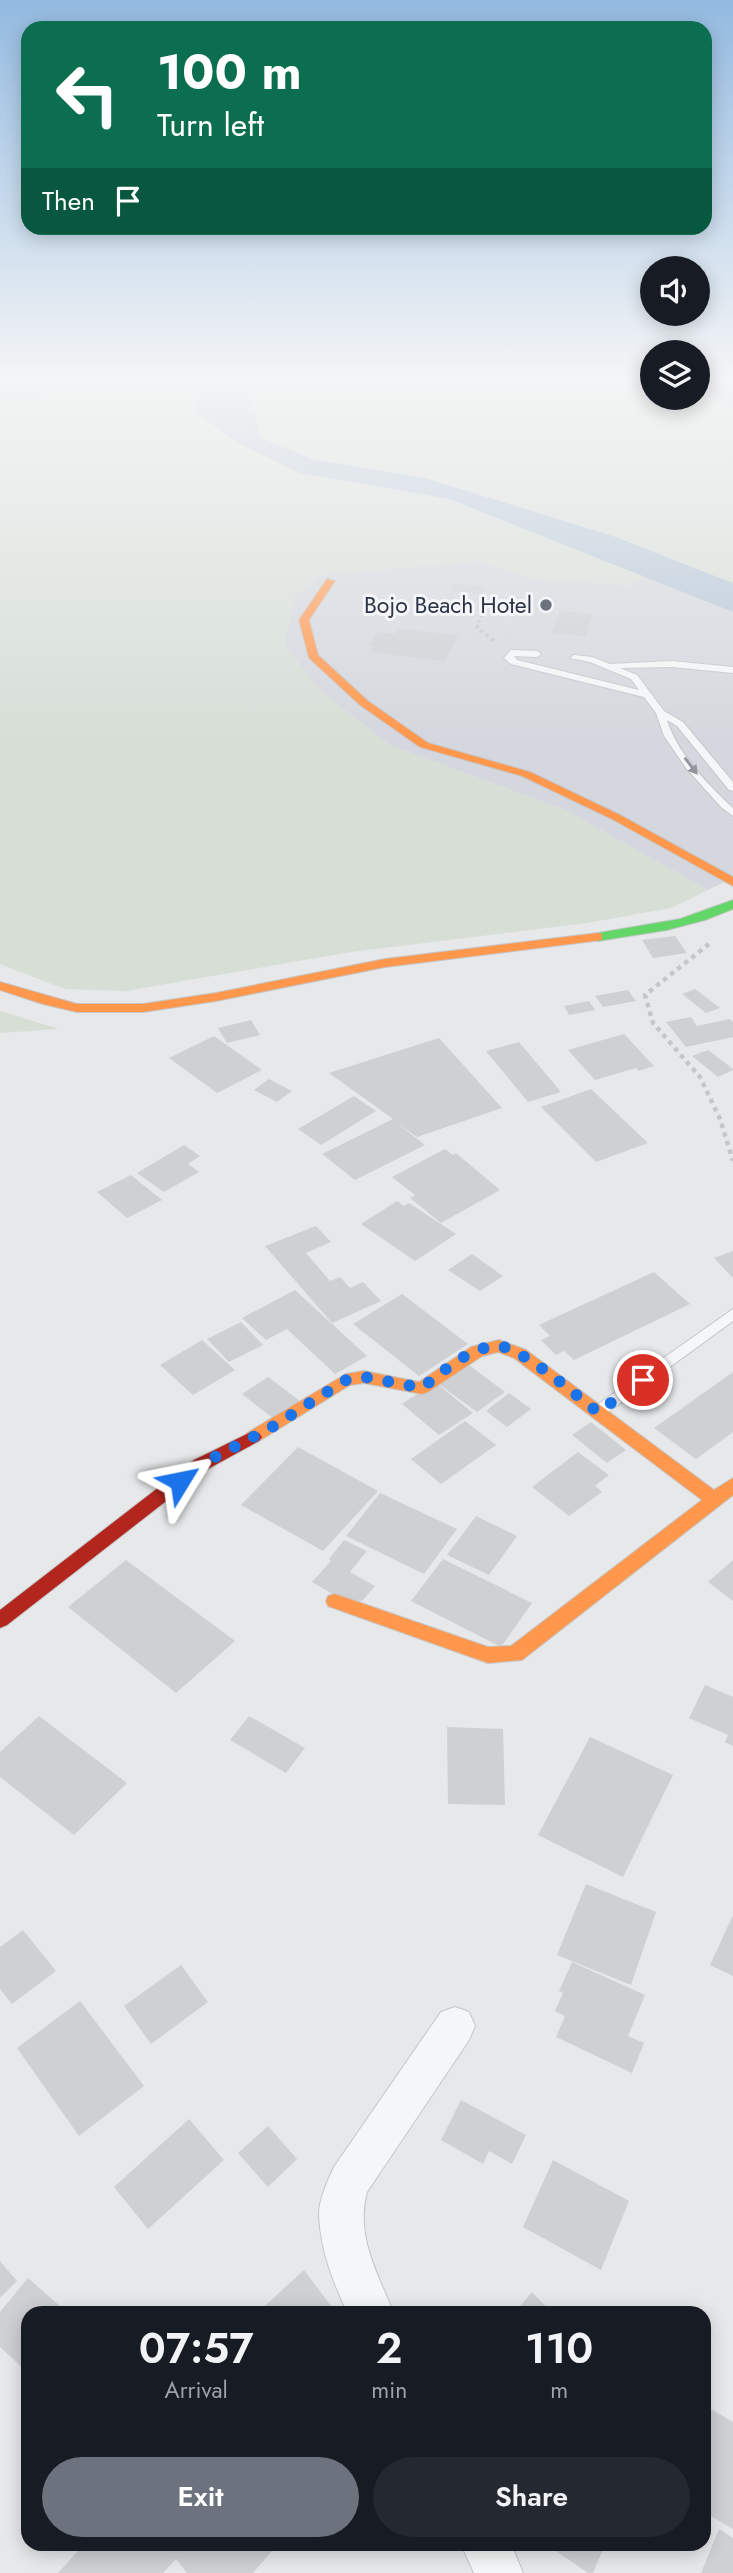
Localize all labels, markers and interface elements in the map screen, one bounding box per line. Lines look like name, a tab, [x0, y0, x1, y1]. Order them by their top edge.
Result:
text: 100 m	[157, 37, 302, 107]
icon: left	[42, 49, 133, 140]
text: Turn left	[157, 102, 264, 148]
text: Then	[42, 182, 95, 220]
icon: arrive	[109, 182, 147, 220]
map controls	[640, 256, 710, 410]
button: sound	[640, 256, 710, 326]
button: layers	[640, 340, 710, 410]
place label: Bojo Beach Hotel	[364, 588, 532, 622]
marker: Bojo Beach Hotel	[538, 597, 554, 613]
one-way arrow	[684, 757, 698, 775]
pin	[613, 1350, 673, 1410]
icon: arrive	[624, 1361, 662, 1399]
position arrow	[143, 1444, 217, 1518]
text: 07:57	[139, 2318, 254, 2379]
text: 2	[376, 2318, 403, 2379]
text: 110	[525, 2318, 593, 2379]
text: Arrival	[164, 2373, 228, 2407]
text: min	[371, 2373, 407, 2407]
text: m	[550, 2373, 568, 2407]
button: Exit	[42, 2457, 359, 2537]
button: Share	[373, 2457, 690, 2537]

